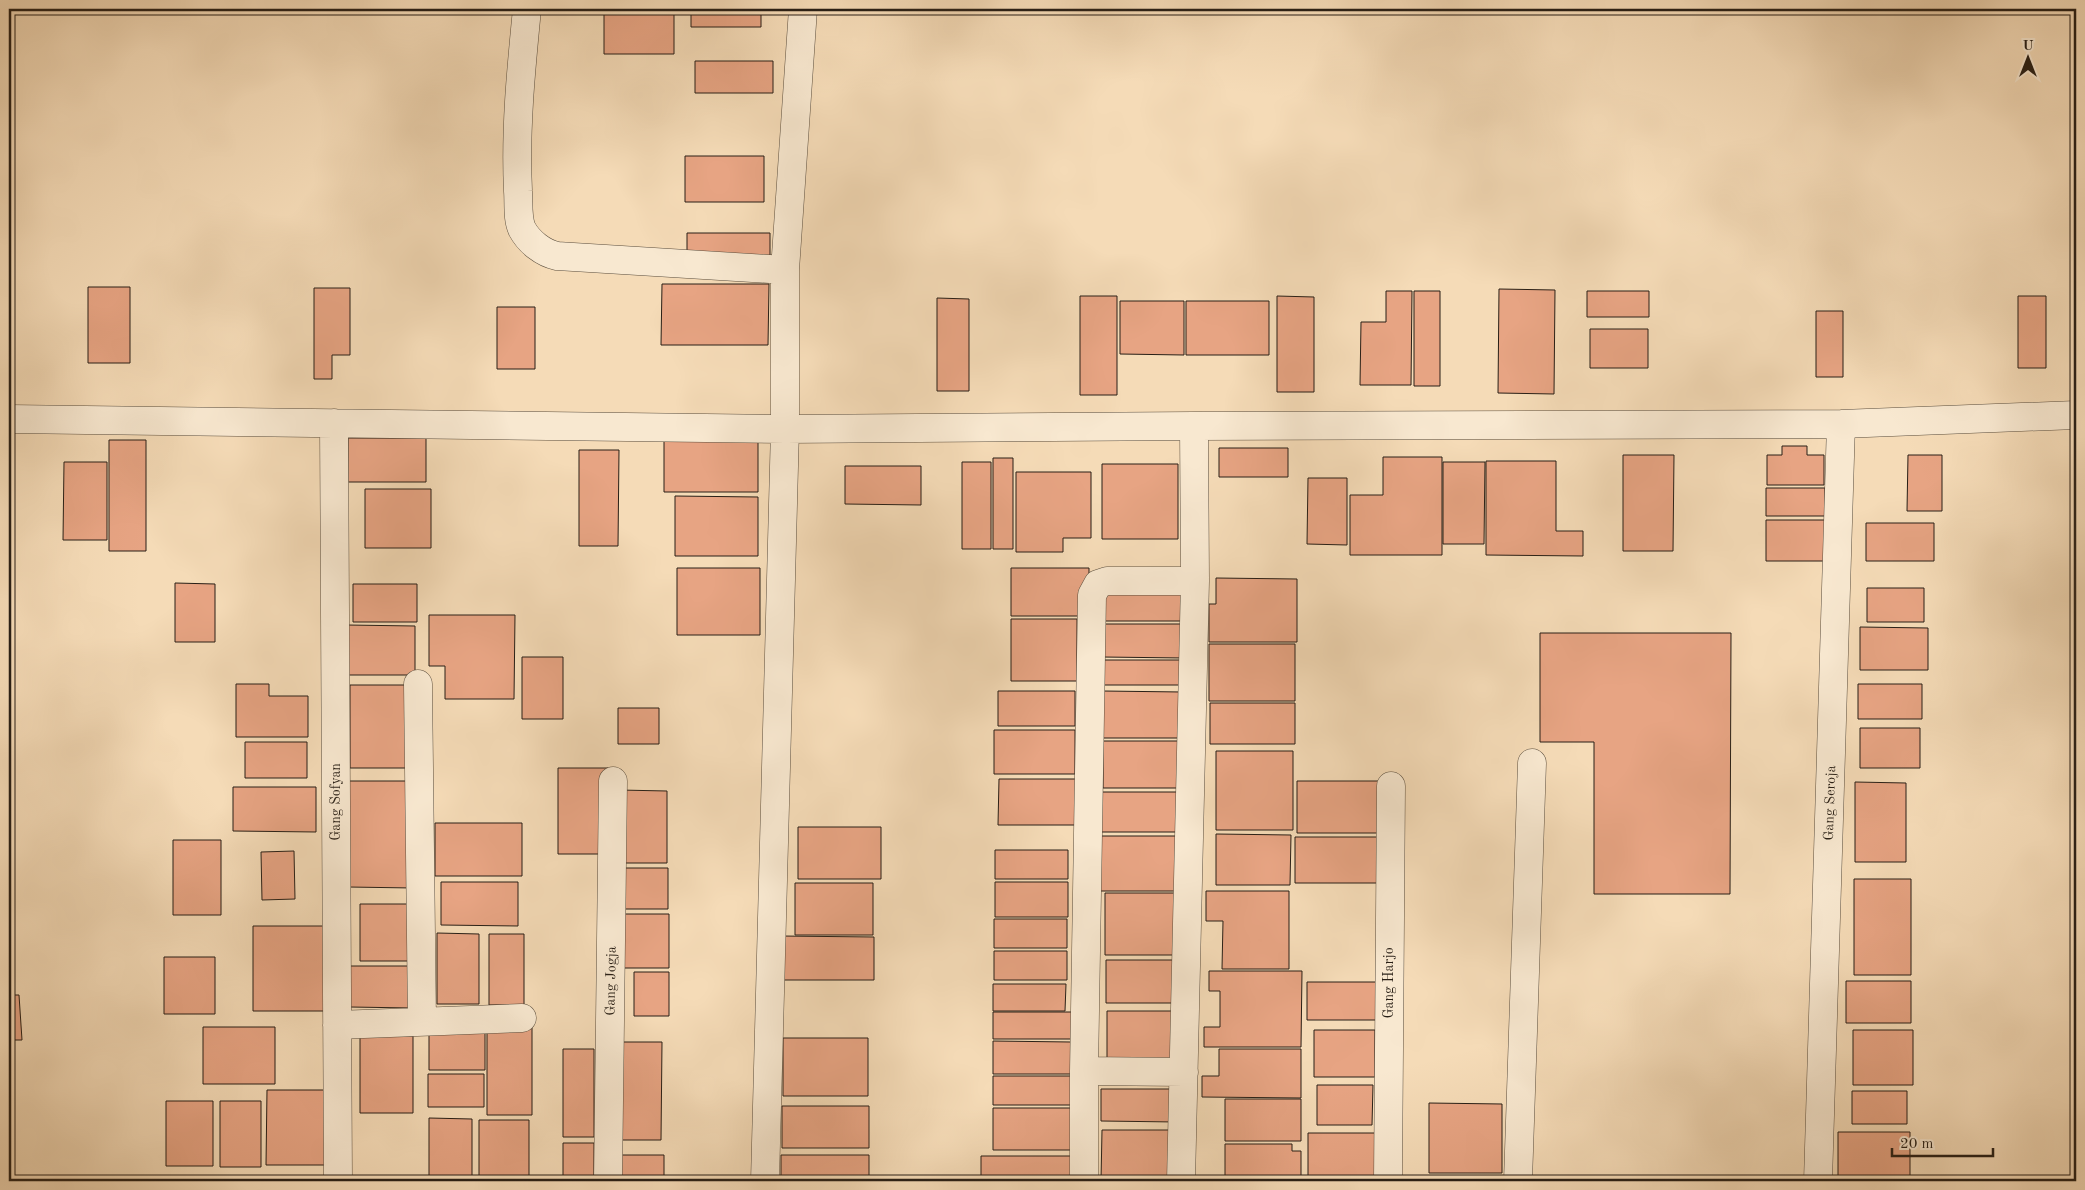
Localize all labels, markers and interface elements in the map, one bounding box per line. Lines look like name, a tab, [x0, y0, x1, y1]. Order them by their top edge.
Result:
north arrow	[2002, 32, 2052, 82]
text: U	[2022, 39, 2034, 53]
street label: Gang Sofyan	[329, 763, 343, 841]
street label: Gang Seroja	[1822, 765, 1838, 841]
street label: Gang Jogja	[603, 946, 619, 1016]
street label: Gang Harjo	[1382, 947, 1396, 1019]
scale bar	[1892, 1125, 1994, 1157]
text: 20 m	[1900, 1137, 1934, 1152]

